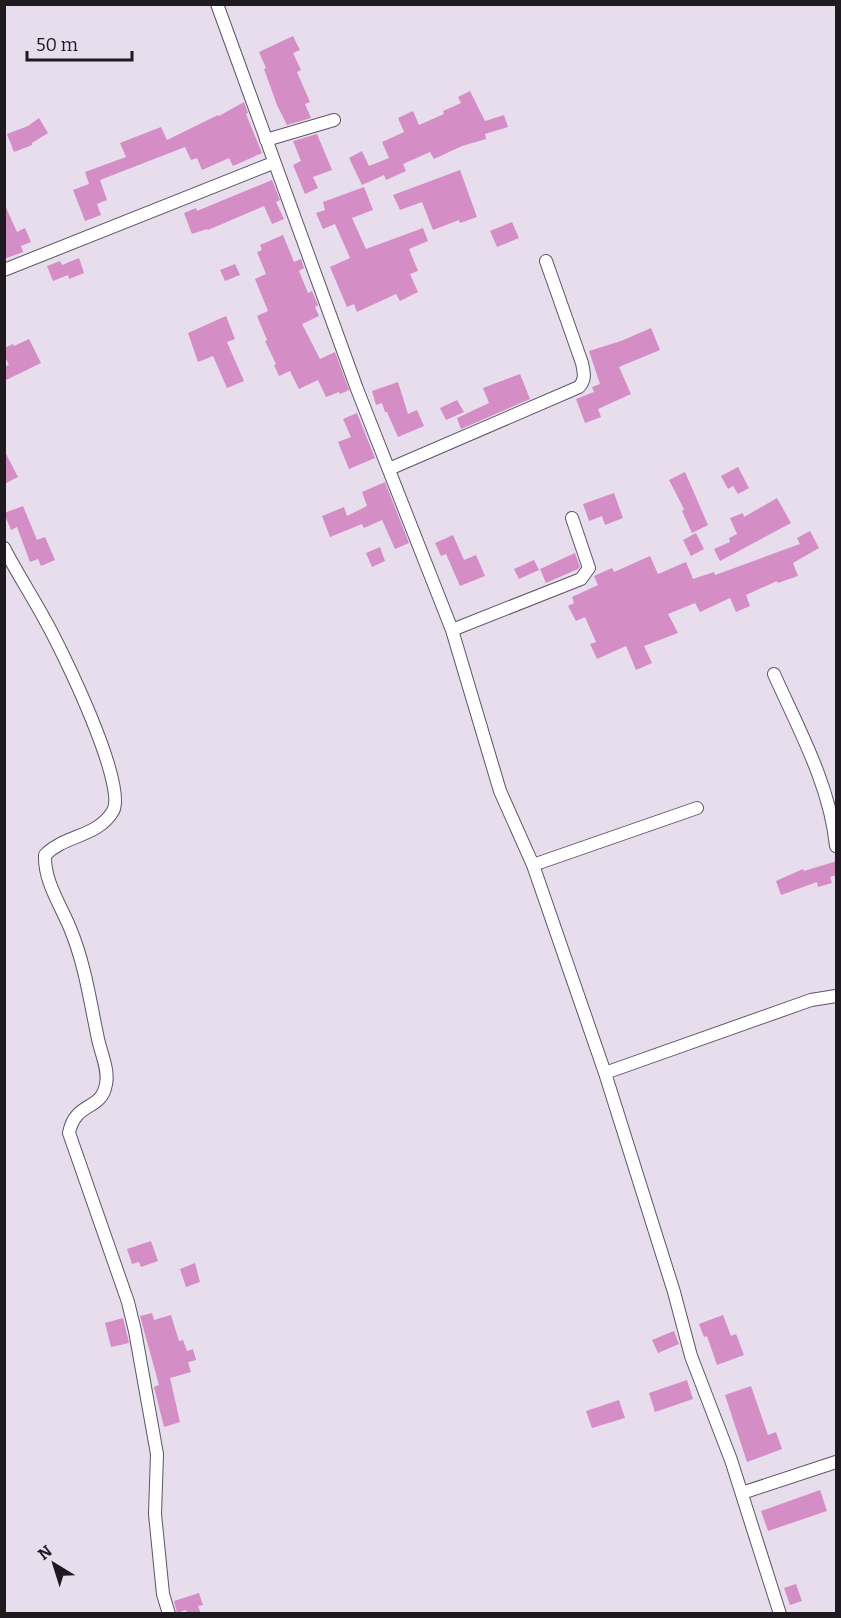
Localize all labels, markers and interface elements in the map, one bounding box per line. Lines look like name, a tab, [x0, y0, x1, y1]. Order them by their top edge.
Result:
scale bar	[27, 24, 132, 62]
text: 50 m	[36, 34, 78, 56]
north arrow	[24, 1534, 84, 1594]
text: N	[34, 1541, 56, 1564]

